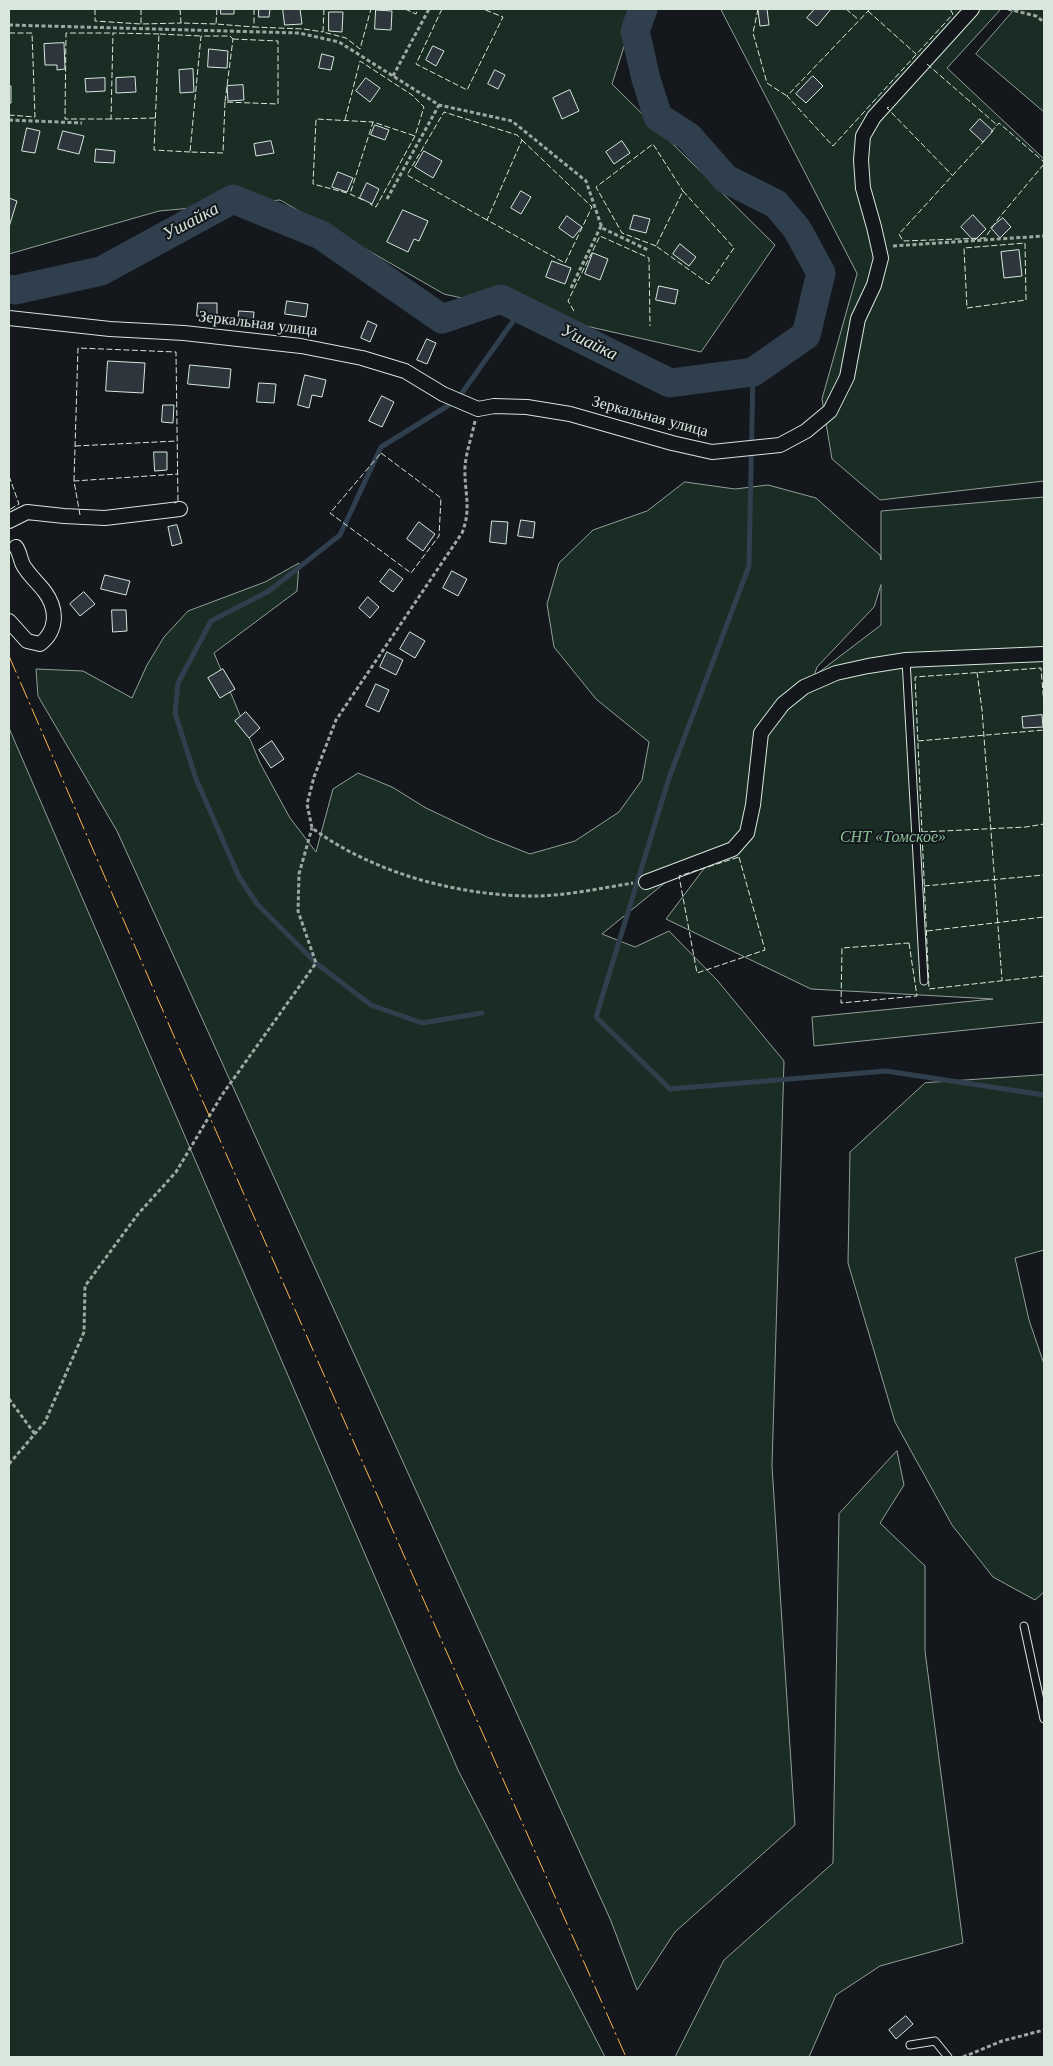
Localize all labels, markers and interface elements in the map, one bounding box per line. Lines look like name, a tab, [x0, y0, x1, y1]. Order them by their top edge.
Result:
water label: Ушайка	[159, 198, 223, 246]
street label: Зеркальная улица	[197, 307, 319, 341]
water label: Ушайка	[557, 320, 621, 366]
street label: Зеркальная улица	[590, 392, 710, 442]
park label: СНТ «Томское»	[840, 828, 946, 848]

